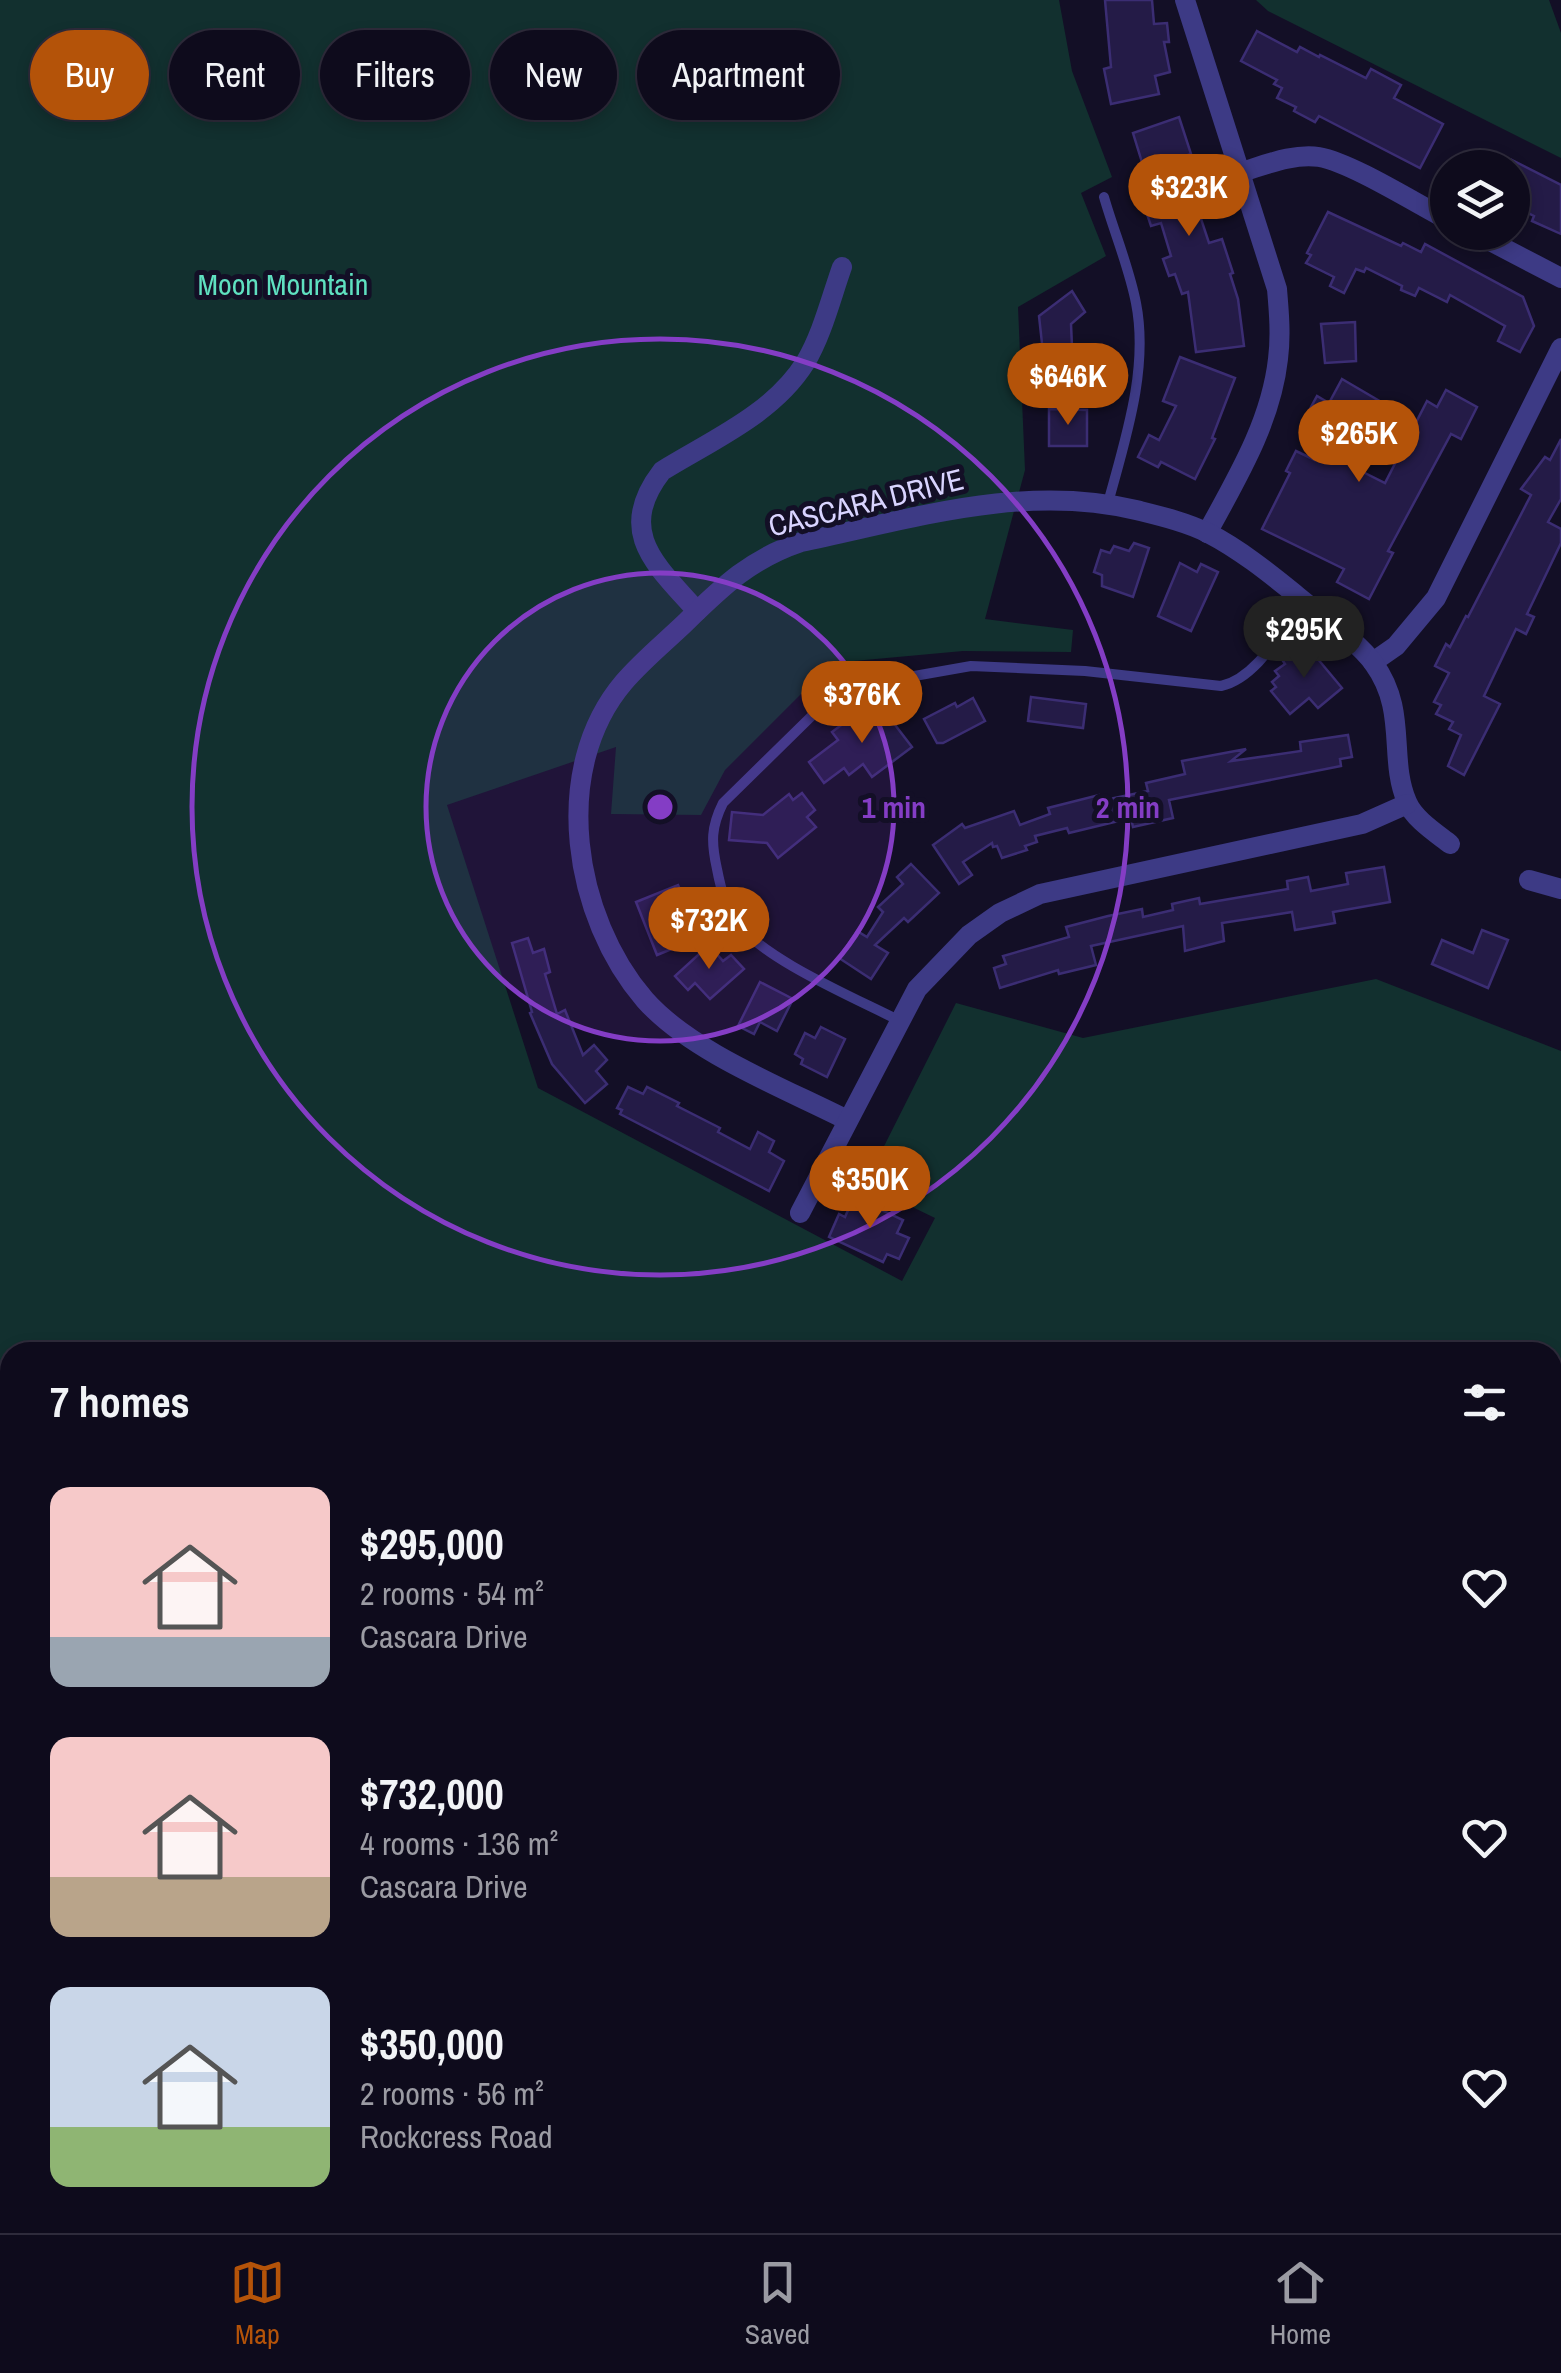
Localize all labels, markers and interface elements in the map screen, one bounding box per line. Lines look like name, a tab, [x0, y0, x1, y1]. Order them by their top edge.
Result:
chip: Buy	[30, 30, 149, 120]
chip: Rent	[169, 30, 300, 120]
chip: Filters	[320, 30, 470, 120]
chip: New	[490, 30, 617, 120]
chip: Apartment	[637, 30, 840, 120]
map controls	[1430, 150, 1530, 250]
button: layers	[1430, 150, 1530, 250]
pin: $323K	[1119, 154, 1259, 239]
text: $323K	[1150, 165, 1228, 208]
park label: Moon Mountain	[198, 264, 368, 304]
pin: $646K	[998, 343, 1138, 428]
text: $646K	[1029, 354, 1107, 397]
pin: $265K	[1289, 400, 1429, 485]
text: $265K	[1320, 411, 1398, 454]
street label: CASCARA DRIVE	[764, 458, 968, 546]
pin: $295K	[1234, 596, 1374, 681]
text: $295K	[1265, 607, 1343, 650]
pin: $376K	[792, 661, 932, 746]
text: $376K	[823, 672, 901, 715]
text: 1 min	[862, 787, 926, 827]
text: 2 min	[1096, 787, 1160, 827]
centre of rings	[642, 789, 678, 825]
pin: $732K	[639, 887, 779, 972]
text: $732K	[670, 898, 748, 941]
pin: $350K	[800, 1146, 940, 1231]
text: $350K	[831, 1157, 909, 1200]
text: 7 homes	[50, 1374, 190, 1430]
icon: filters	[1457, 1375, 1512, 1430]
text: $295,000	[360, 1516, 504, 1572]
icon: home	[130, 1527, 250, 1647]
icon: heart	[1457, 1560, 1512, 1615]
text: 2 rooms · 54 m²	[360, 1572, 544, 1615]
text: Cascara Drive	[360, 1615, 528, 1658]
text: $732,000	[360, 1766, 504, 1822]
icon: home	[130, 1777, 250, 1897]
icon: heart	[1457, 1810, 1512, 1865]
text: 4 rooms · 136 m²	[360, 1822, 558, 1865]
text: Cascara Drive	[360, 1865, 528, 1908]
text: $350,000	[360, 2016, 504, 2072]
icon: home	[130, 2027, 250, 2147]
icon: heart	[1457, 2060, 1512, 2115]
text: 2 rooms · 56 m²	[360, 2072, 544, 2115]
text: Rockcress Road	[360, 2115, 552, 2158]
tab: Map	[230, 2255, 285, 2353]
tab: Saved	[745, 2255, 810, 2353]
tab: Home	[1270, 2255, 1331, 2353]

